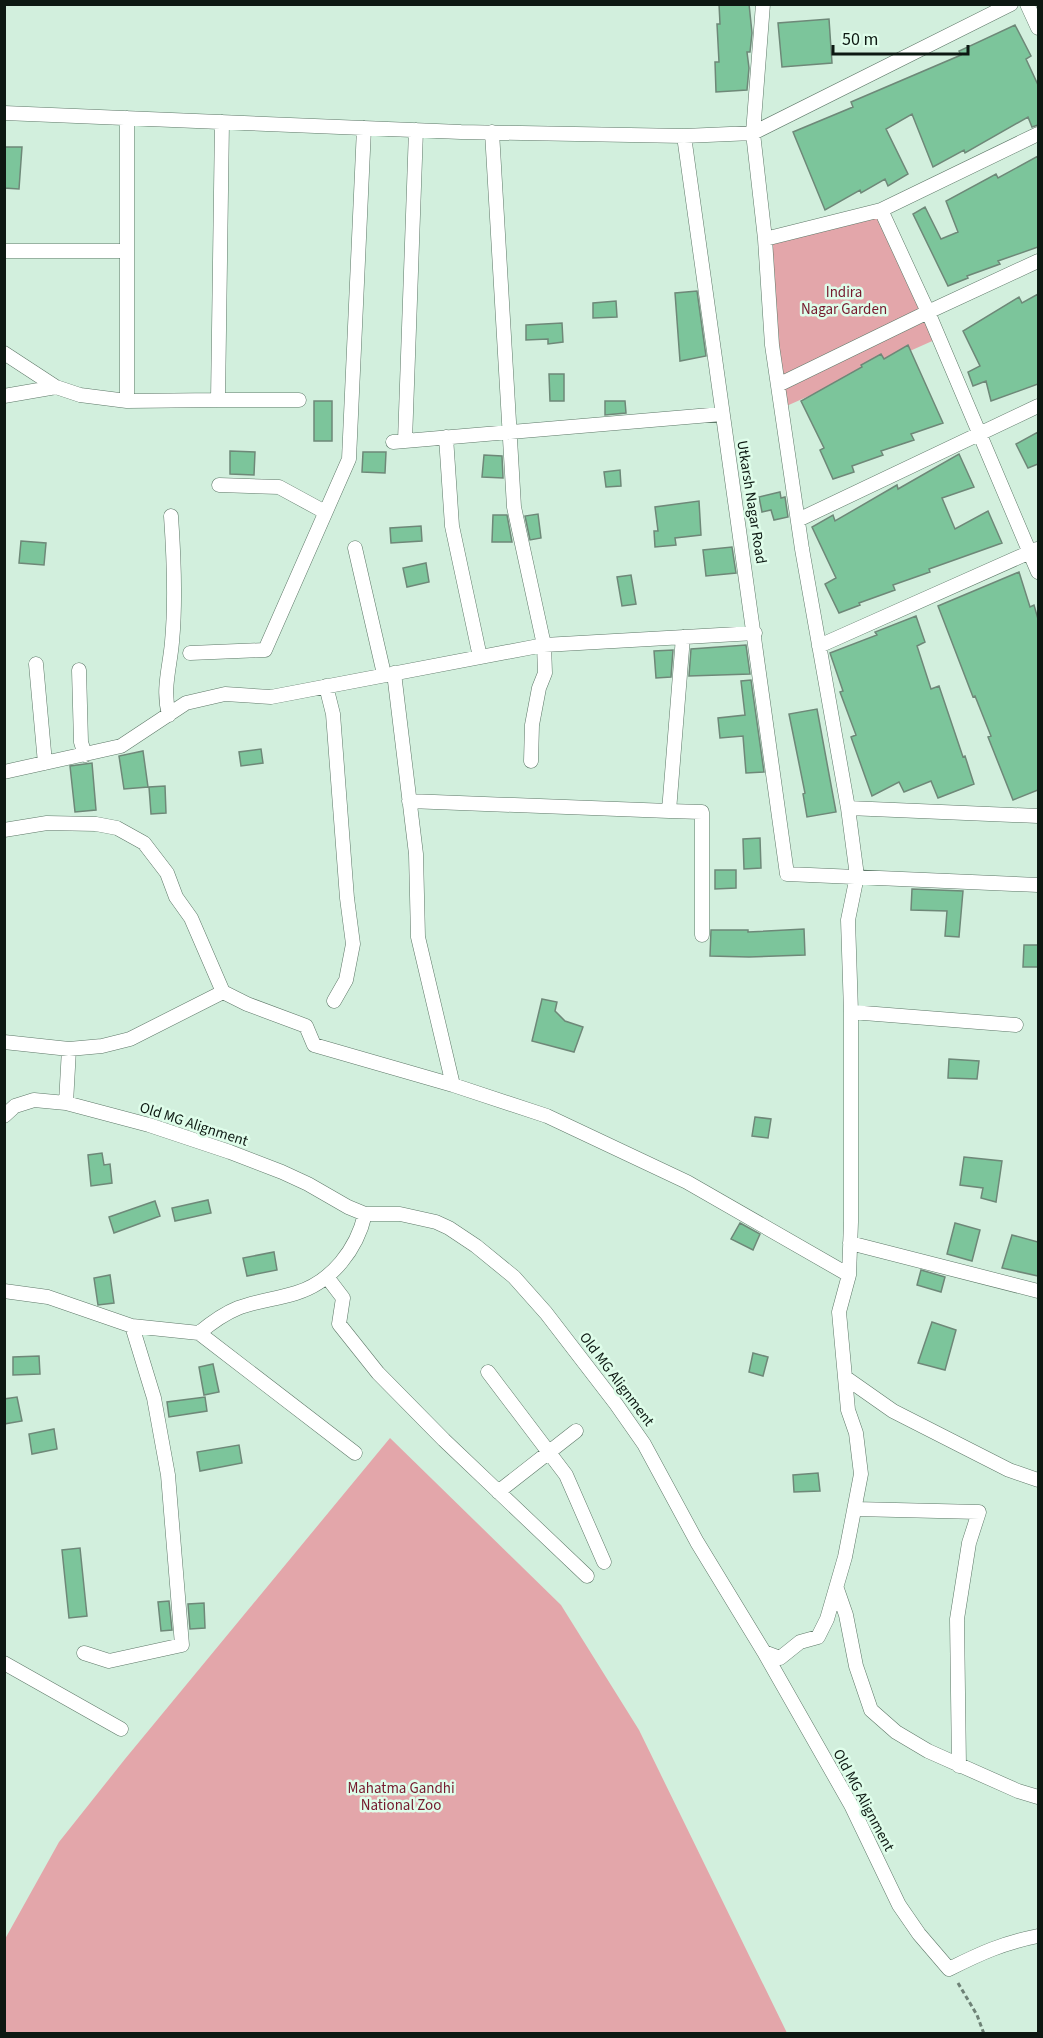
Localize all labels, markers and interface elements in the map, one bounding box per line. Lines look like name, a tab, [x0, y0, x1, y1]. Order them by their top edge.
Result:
scale bar	[833, 18, 968, 56]
text: 50 m	[842, 27, 878, 52]
park label: Indira Nagar Garden	[801, 282, 887, 320]
street label: Utkarsh Nagar Road	[731, 439, 772, 565]
street label: Old MG Alignment	[137, 1097, 251, 1152]
street label: Old MG Alignment	[574, 1328, 659, 1431]
street label: Old MG Alignment	[828, 1745, 899, 1855]
park label: Mahatma Gandhi National Zoo	[347, 1778, 455, 1816]

